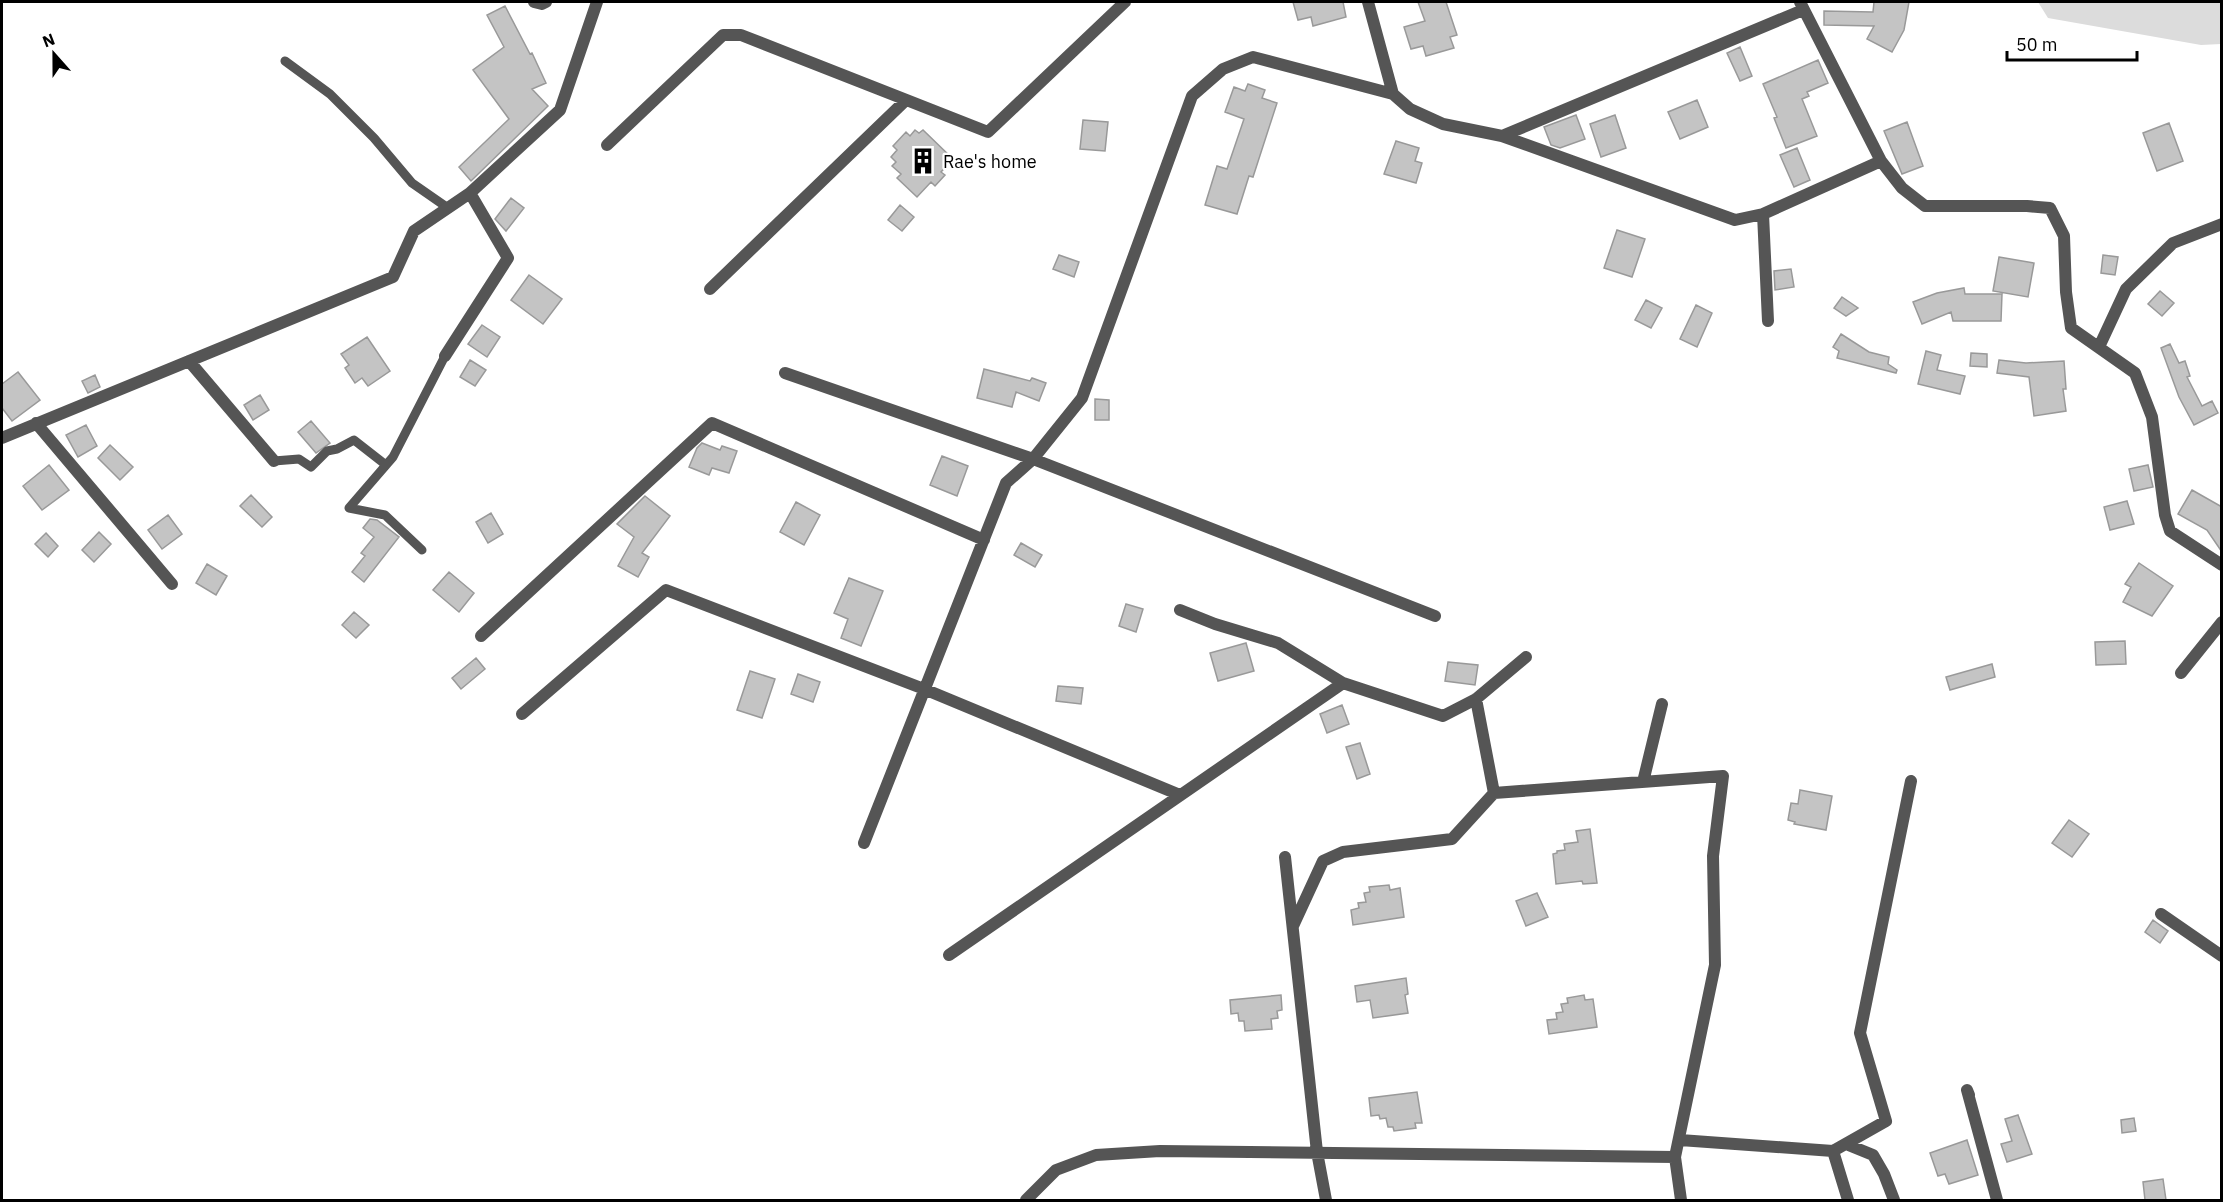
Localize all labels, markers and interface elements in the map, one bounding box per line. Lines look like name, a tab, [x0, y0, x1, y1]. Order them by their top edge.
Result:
north arrow	[24, 24, 84, 84]
scale bar	[2007, 24, 2138, 62]
text: N	[40, 29, 58, 51]
text: 50 m	[2016, 33, 2058, 56]
building icon: Rae's home	[908, 146, 938, 176]
place label: Rae's home	[943, 150, 1037, 173]

